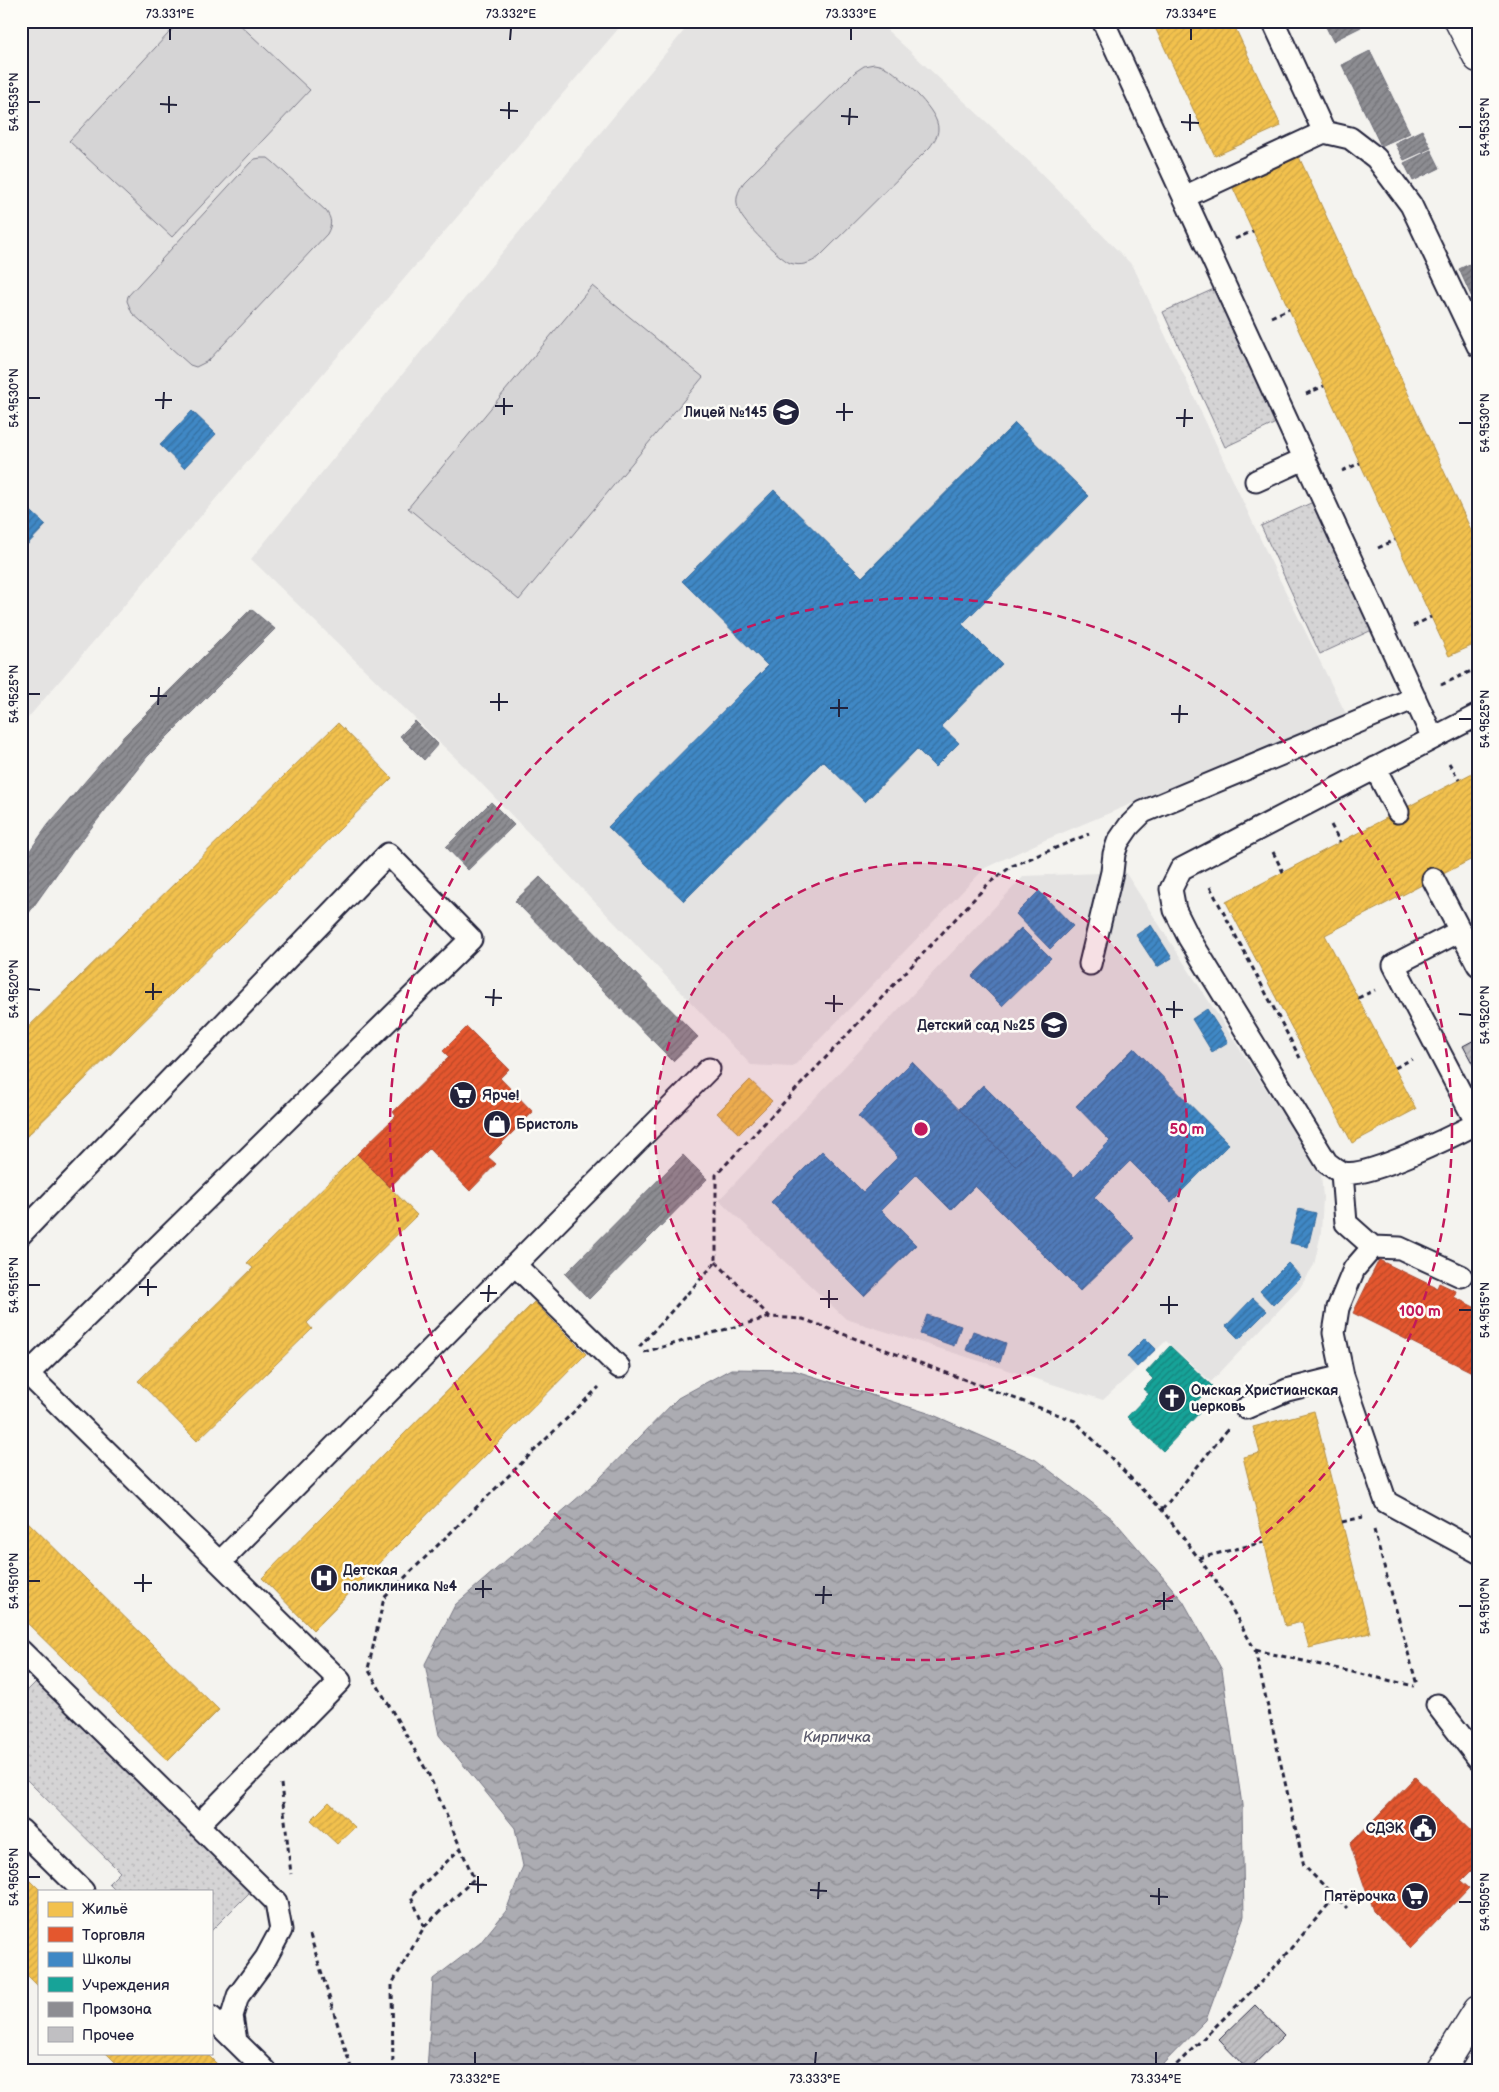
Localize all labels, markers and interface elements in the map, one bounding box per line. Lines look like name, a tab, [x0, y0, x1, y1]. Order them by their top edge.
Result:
text: 73.331°E	[146, 7, 194, 22]
text: 73.332°E	[486, 7, 536, 22]
text: 73.333°E	[826, 7, 877, 22]
text: 73.334°E	[1166, 7, 1216, 22]
text: 54.9535°N	[7, 72, 22, 132]
text: 54.9535°N	[1478, 97, 1493, 157]
text: 54.9530°N	[7, 368, 22, 428]
text: 54.9530°N	[1478, 393, 1493, 453]
school or university icon: Лицей №145	[771, 397, 801, 427]
place label: Лицей №145	[683, 404, 767, 421]
text: 54.9525°N	[7, 665, 22, 723]
text: 54.9525°N	[1478, 690, 1493, 748]
text: 54.9520°N	[7, 959, 22, 1019]
text: 54.9520°N	[1478, 985, 1493, 1045]
school or university icon: Детский сад №25	[1039, 1010, 1069, 1040]
place label: Детский сад №25	[917, 1017, 1035, 1034]
supermarket icon: Ярче!	[448, 1080, 478, 1110]
place label: Ярче!	[482, 1087, 520, 1104]
shop icon: Бристоль	[482, 1109, 512, 1139]
place label: Бристоль	[516, 1116, 579, 1133]
centre of rings	[912, 1120, 930, 1138]
text: 50 m	[1170, 1120, 1205, 1139]
text: 54.9515°N	[7, 1257, 22, 1313]
text: 54.9515°N	[1478, 1282, 1493, 1338]
text: 100 m	[1399, 1302, 1441, 1321]
place label: Омская Христианская церковь	[1191, 1382, 1338, 1415]
church icon: Омская Христианская церковь	[1157, 1383, 1187, 1413]
text: 54.9510°N	[7, 1553, 22, 1609]
place label: Детская поликлиника №4	[343, 1562, 458, 1595]
hospital icon: Детская поликлиника №4	[309, 1563, 339, 1593]
text: 54.9510°N	[1478, 1578, 1493, 1634]
water label: Кирпичка	[803, 1728, 871, 1747]
public building icon: СДЭК	[1408, 1813, 1438, 1843]
place label: СДЭК	[1366, 1820, 1405, 1837]
text: 54.9505°N	[7, 1848, 22, 1906]
text: 54.9505°N	[1478, 1873, 1493, 1931]
supermarket icon: Пятёрочка	[1400, 1881, 1430, 1911]
place label: Пятёрочка	[1324, 1888, 1397, 1905]
legend	[38, 1890, 212, 2054]
text: Жильё	[82, 1900, 128, 1919]
text: Торговля	[82, 1926, 145, 1945]
text: Школы	[82, 1950, 131, 1969]
text: Учреждения	[82, 1976, 169, 1995]
text: Промзона	[82, 2000, 152, 2019]
text: Прочее	[82, 2026, 134, 2045]
text: 73.332°E	[450, 2072, 500, 2087]
text: 73.333°E	[790, 2072, 841, 2087]
text: 73.334°E	[1131, 2072, 1181, 2087]

